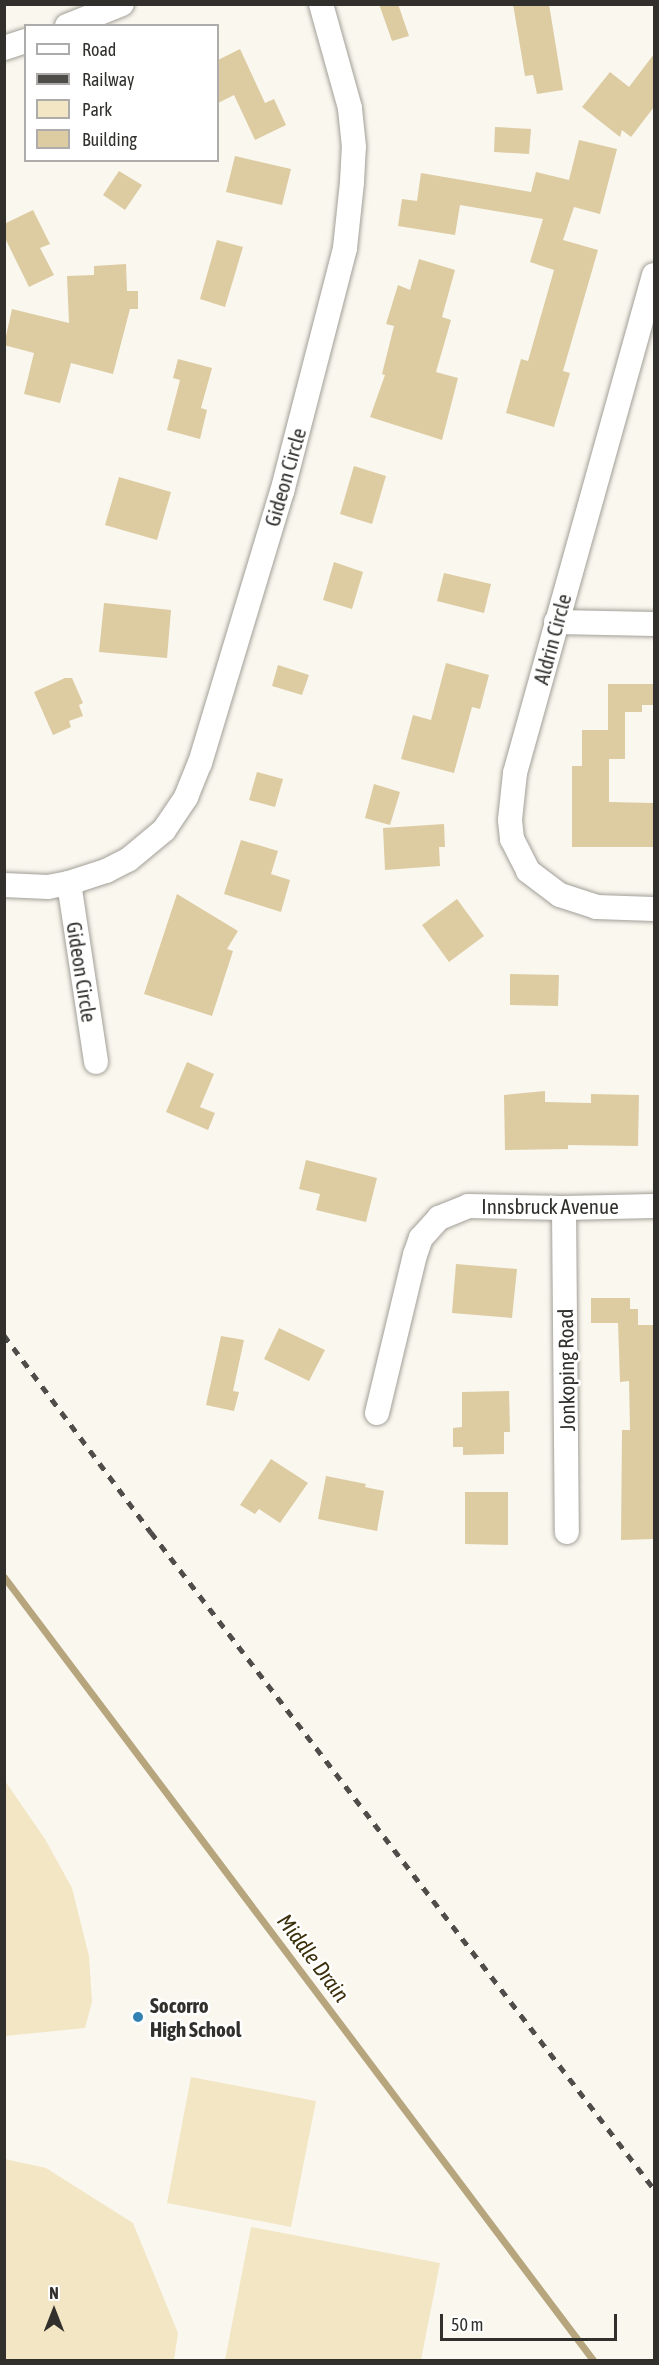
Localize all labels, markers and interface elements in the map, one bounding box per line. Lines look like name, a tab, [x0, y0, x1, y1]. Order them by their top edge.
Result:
legend	[24, 24, 219, 162]
text: Road	[82, 39, 116, 60]
text: Railway	[82, 69, 134, 90]
text: Park	[82, 99, 112, 120]
text: Building	[82, 129, 137, 150]
street label: Gideon Circle	[259, 425, 311, 529]
street label: Aldrin Circle	[528, 591, 576, 687]
street label: Gideon Circle	[62, 920, 102, 1024]
street label: Innsbruck Avenue	[481, 1193, 619, 1219]
street label: Jonkoping Road	[552, 1309, 580, 1431]
water label: Middle Drain	[271, 1909, 355, 2007]
place label: Socorro High School	[150, 1992, 241, 2042]
marker: Socorro High School	[131, 2010, 145, 2024]
north arrow	[24, 2281, 84, 2341]
text: N	[49, 2284, 59, 2302]
scale bar	[443, 2302, 620, 2340]
text: 50 m	[451, 2314, 483, 2335]

